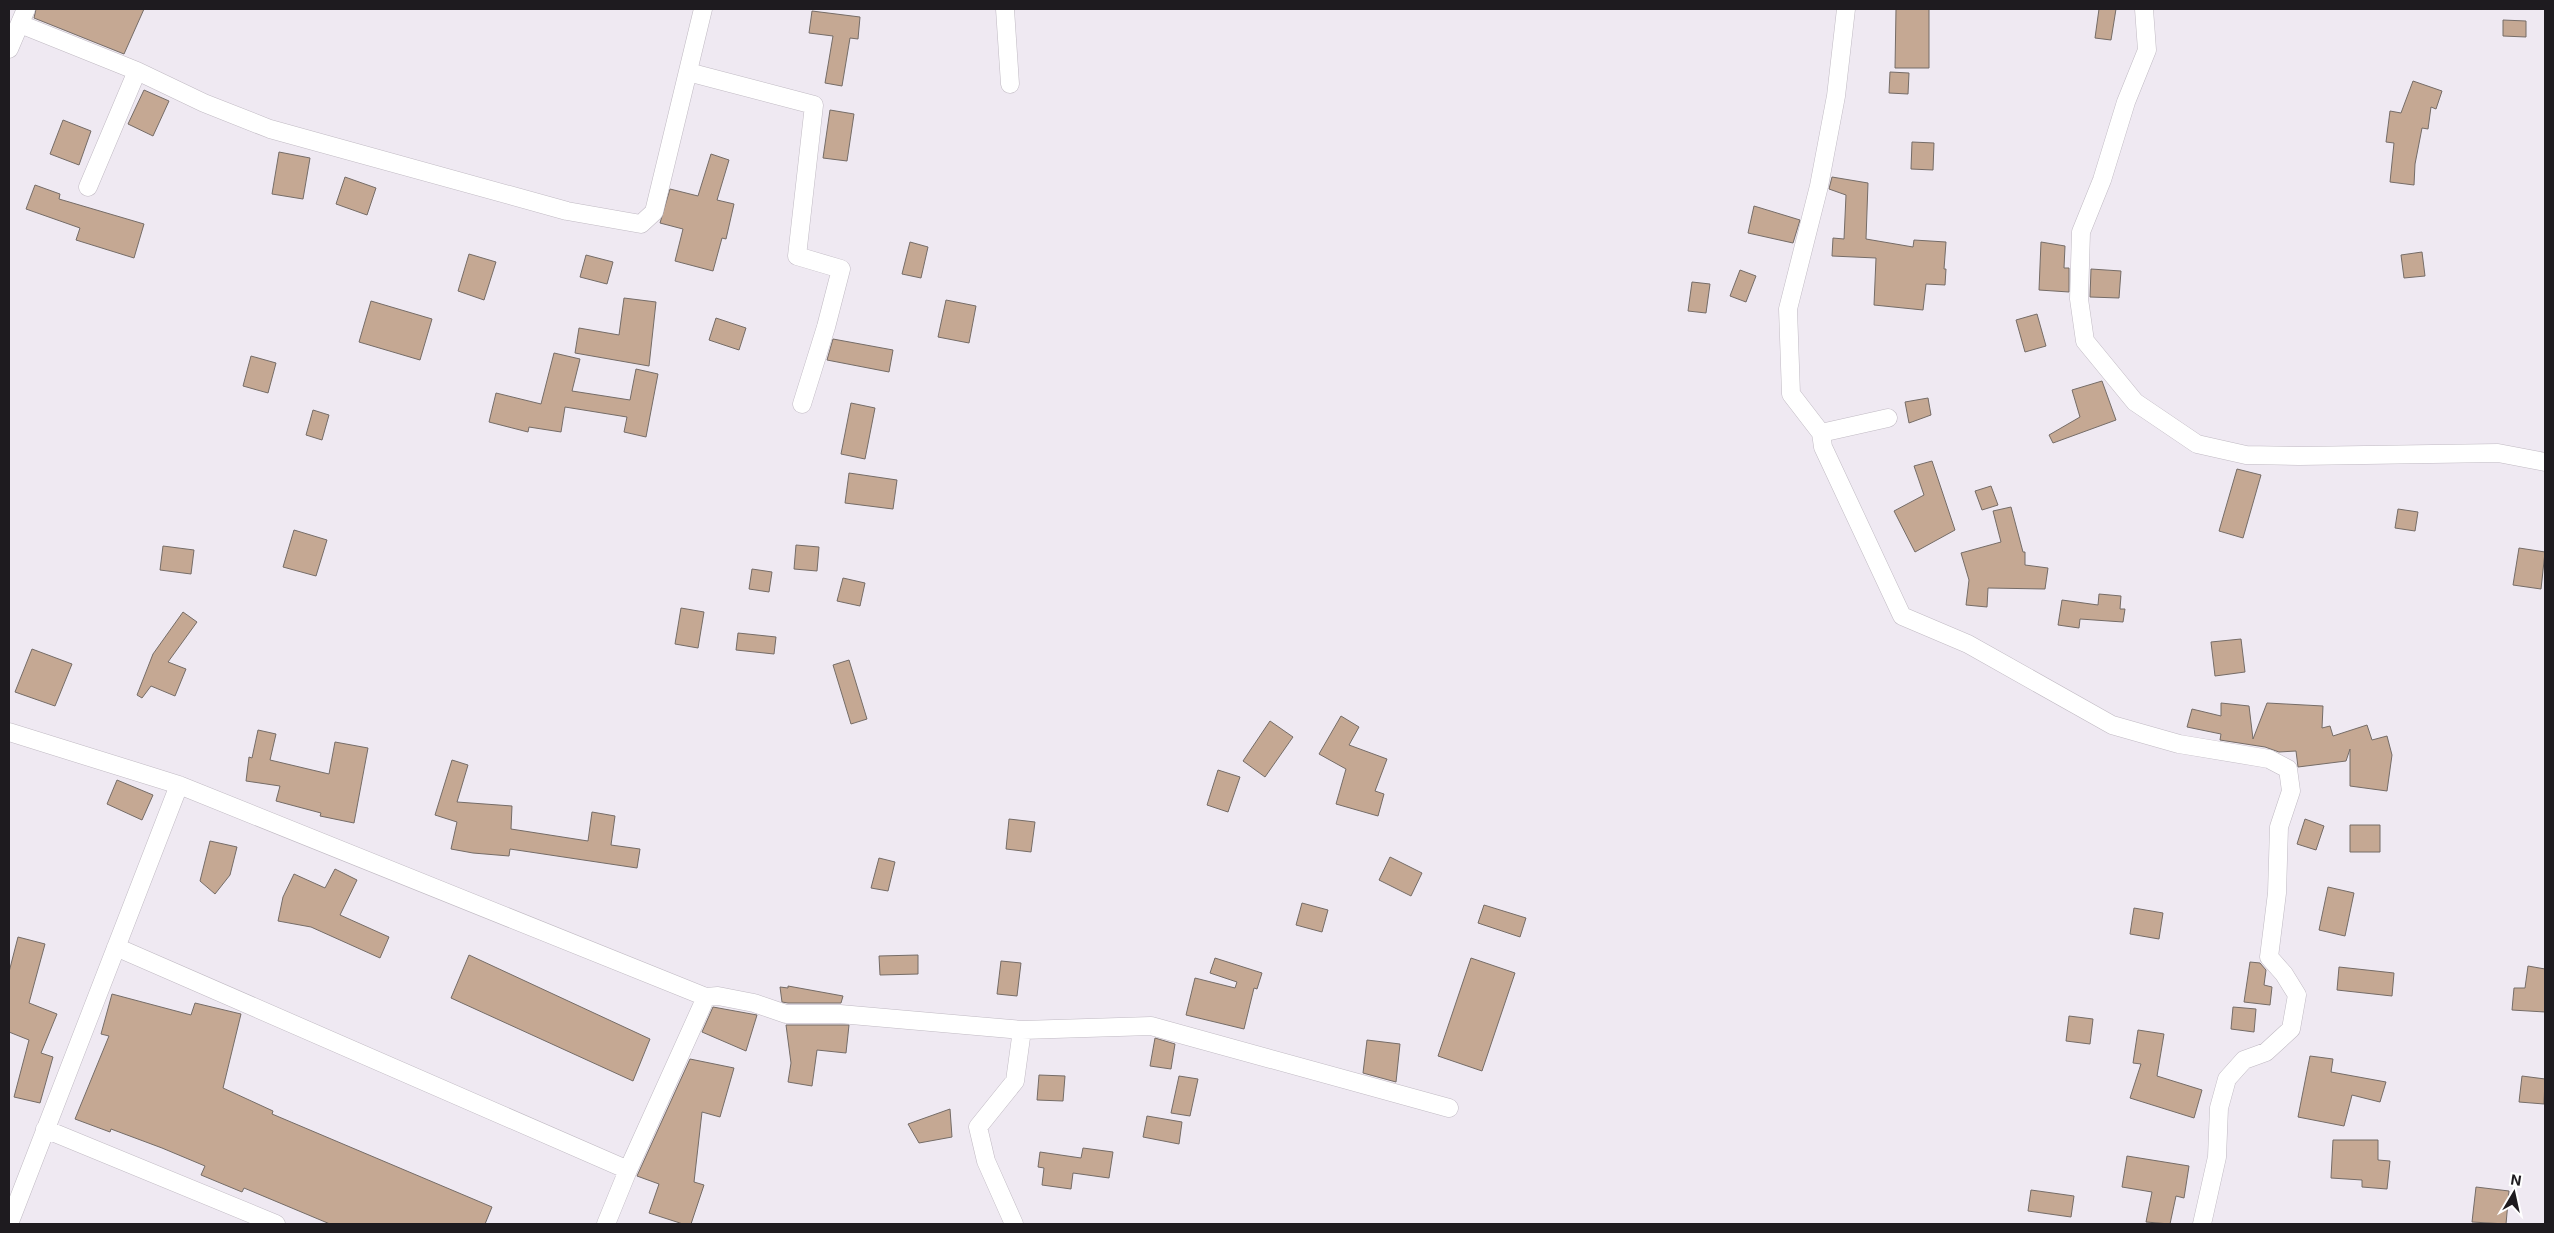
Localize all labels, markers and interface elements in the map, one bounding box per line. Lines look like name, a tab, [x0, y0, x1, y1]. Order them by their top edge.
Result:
north arrow	[2489, 1168, 2539, 1218]
text: N	[2510, 1170, 2523, 1189]

